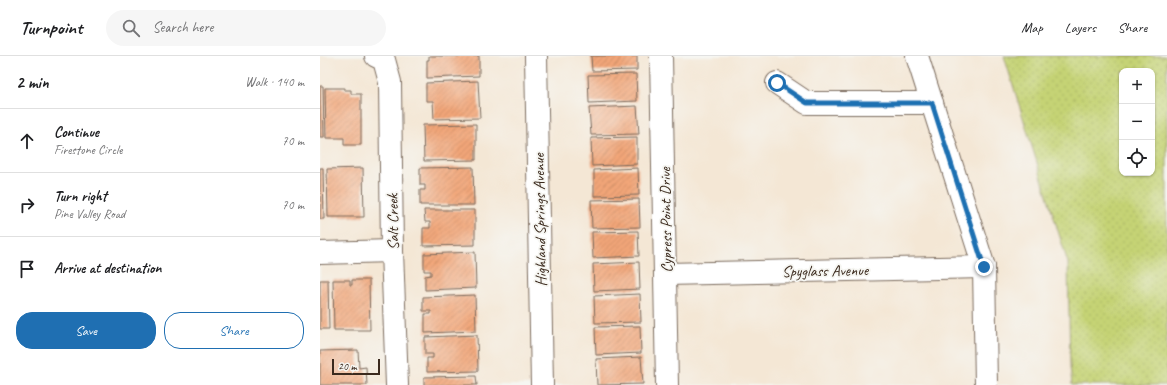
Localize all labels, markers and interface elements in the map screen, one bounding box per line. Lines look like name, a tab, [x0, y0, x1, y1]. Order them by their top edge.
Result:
search box	[106, 10, 386, 46]
text: Turnpoint	[20, 16, 82, 40]
icon: search	[120, 17, 142, 39]
text: Search here	[152, 18, 214, 37]
text: Map	[1021, 19, 1043, 36]
text: Layers	[1065, 19, 1096, 36]
text: Share	[1118, 19, 1147, 36]
map controls	[1119, 68, 1155, 176]
button: +	[1119, 68, 1155, 104]
text: 2 min	[16, 72, 49, 93]
text: Walk · 140 m	[245, 74, 304, 90]
route start	[768, 74, 786, 92]
button: −	[1119, 104, 1155, 140]
text: Continue	[54, 123, 99, 142]
icon: ahead	[16, 130, 38, 152]
text: 70 m	[282, 133, 304, 149]
button: locate	[1119, 140, 1155, 176]
text: Firestone Circle	[54, 142, 122, 158]
street label: Highland Springs Avenue	[529, 151, 551, 287]
street label: Cypress Point Drive	[655, 165, 677, 273]
text: Turn right	[54, 187, 107, 206]
street label: Salt Creek	[382, 193, 403, 250]
icon: right	[16, 194, 38, 216]
text: 70 m	[282, 197, 304, 213]
text: Pine Valley Road	[54, 206, 125, 222]
icon: arrive	[16, 258, 38, 280]
route end	[975, 258, 993, 276]
text: Arrive at destination	[54, 259, 161, 278]
street label: Spyglass Avenue	[782, 260, 870, 282]
button: Save	[16, 312, 156, 349]
button: Share	[164, 312, 304, 349]
scale bar	[332, 357, 380, 376]
text: 20 m	[338, 359, 357, 373]

